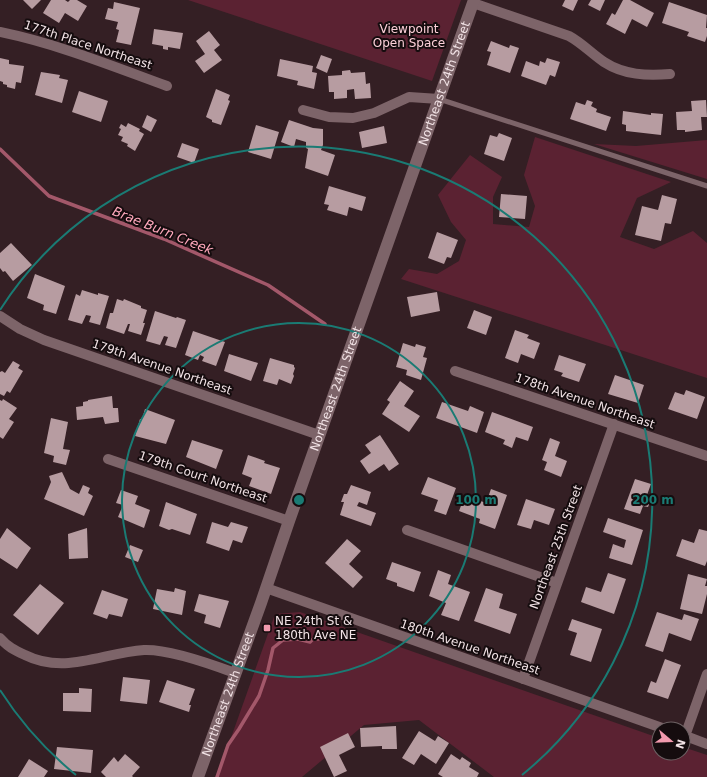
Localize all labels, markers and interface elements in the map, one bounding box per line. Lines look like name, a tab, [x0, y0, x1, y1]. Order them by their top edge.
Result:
street label: 177th Place Northeast	[22, 18, 154, 72]
street label: Northeast 24th Street	[416, 19, 473, 148]
park label: Viewpoint Open Space	[373, 22, 445, 50]
water label: Brae Burn Creek	[110, 203, 216, 258]
street label: Northeast 24th Street	[307, 324, 365, 453]
street label: 179th Avenue Northeast	[90, 337, 234, 398]
street label: 178th Avenue Northeast	[513, 371, 657, 432]
street label: 179th Court Northeast	[137, 448, 269, 506]
street label: Northeast 25th Street	[527, 483, 585, 611]
centre of rings	[292, 493, 306, 507]
text: 100 m	[455, 493, 497, 507]
text: 200 m	[632, 493, 674, 507]
place label: NE 24th St & 180th Ave NE	[275, 614, 356, 642]
street label: 180th Avenue Northeast	[398, 617, 542, 678]
marker: NE 24th St & 180th Ave NE	[262, 623, 272, 633]
street label: Northeast 24th Street	[199, 630, 257, 758]
north arrow	[651, 721, 691, 761]
text: N	[672, 738, 688, 751]

